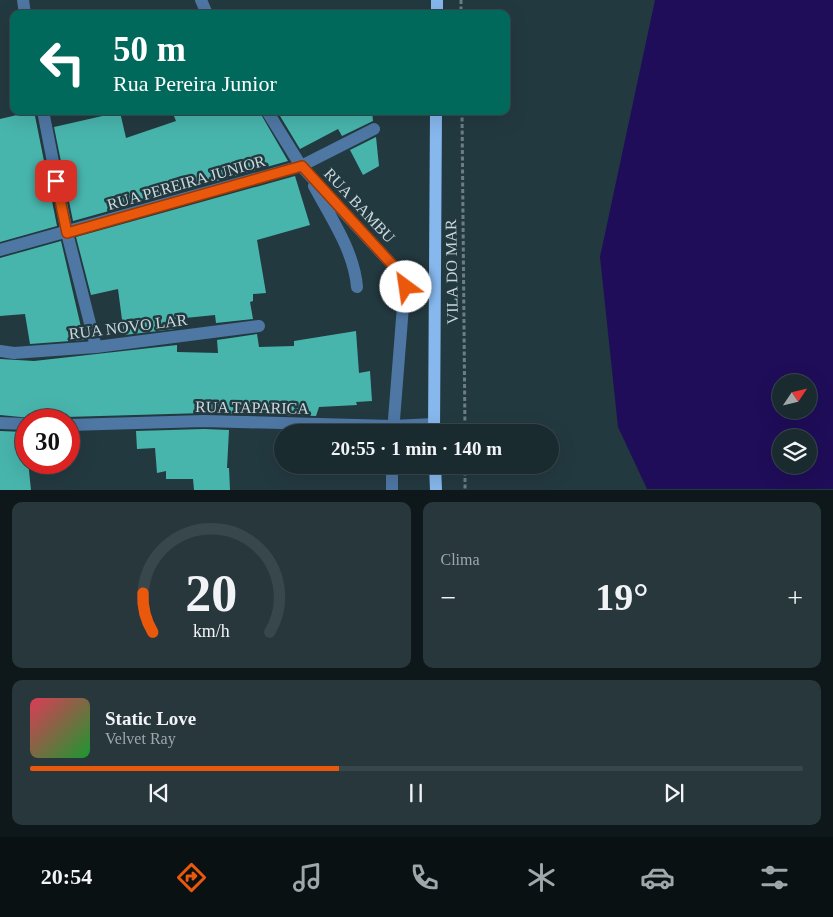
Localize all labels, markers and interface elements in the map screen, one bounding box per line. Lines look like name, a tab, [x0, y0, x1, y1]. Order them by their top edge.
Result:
icon: left	[30, 30, 95, 95]
text: 50 m	[113, 30, 186, 69]
text: Rua Pereira Junior	[113, 71, 277, 96]
street label: RUA PEREIRA JUNIOR	[105, 152, 267, 213]
pin	[35, 160, 77, 202]
street label: RUA BAMBU	[321, 165, 399, 246]
icon: arrive	[42, 167, 70, 195]
street label: VILA DO MAR	[442, 219, 461, 325]
position arrow	[379, 260, 431, 312]
street label: RUA NOVO LAR	[68, 311, 189, 342]
north arrow	[772, 374, 818, 419]
map controls	[772, 374, 817, 474]
street label: RUA TAPARICA	[195, 398, 310, 417]
speed limit sign: 30	[15, 409, 80, 474]
button: layers	[772, 429, 817, 474]
text: 20:55 · 1 min · 140 m	[331, 438, 502, 459]
text: Clima	[441, 551, 480, 568]
text: 20	[185, 565, 237, 622]
text: 19°	[595, 576, 648, 618]
text: −	[441, 582, 456, 613]
text: +	[787, 582, 803, 613]
text: km/h	[193, 621, 230, 641]
text: Static Love	[105, 708, 196, 729]
text: Velvet Ray	[105, 730, 176, 747]
icon: previous	[145, 779, 173, 807]
icon: pause	[402, 779, 430, 807]
icon: next	[660, 779, 688, 807]
icon: directions	[174, 860, 209, 895]
icon: music	[290, 860, 325, 895]
icon: phone	[407, 860, 442, 895]
icon: climate	[524, 860, 559, 895]
icon: car	[640, 860, 675, 895]
icon: filters	[757, 860, 792, 895]
text: 20:54	[41, 864, 92, 889]

